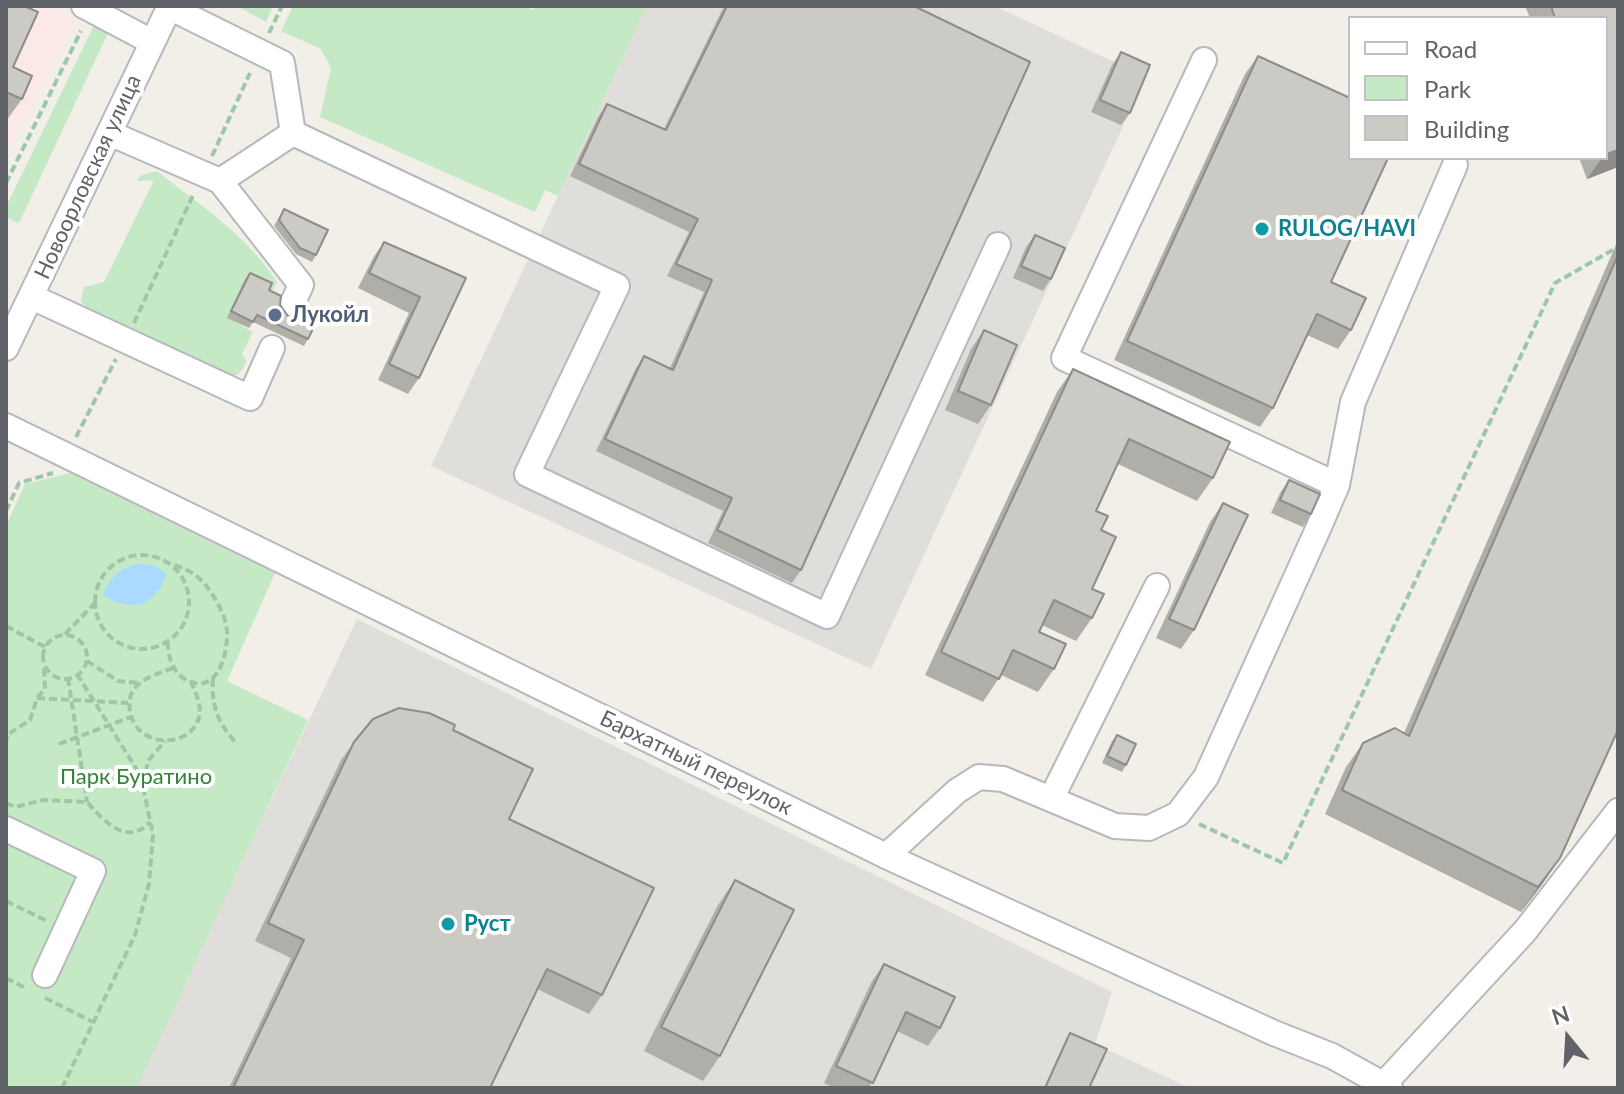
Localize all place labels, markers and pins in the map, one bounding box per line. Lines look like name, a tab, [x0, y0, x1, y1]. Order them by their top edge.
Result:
place label: RULOG/HAVI	[1278, 216, 1416, 242]
marker: RULOG/HAVI	[1253, 220, 1271, 238]
place label: Лукойл	[291, 302, 369, 328]
marker: Лукойл	[266, 306, 284, 324]
place label: Руст	[464, 911, 511, 937]
marker: Руст	[439, 915, 457, 933]

